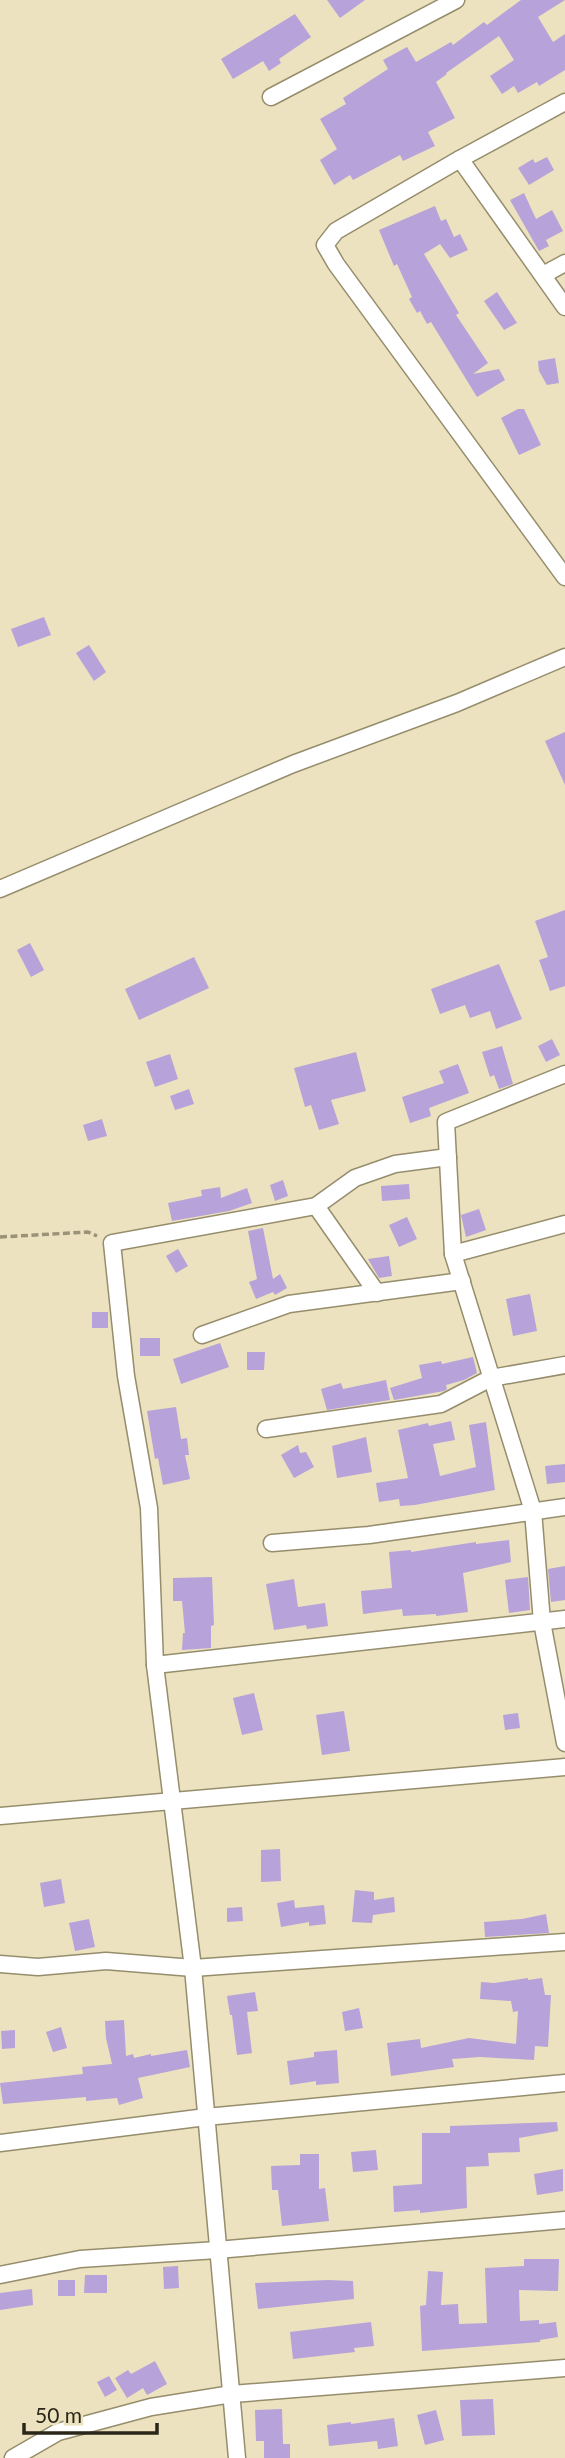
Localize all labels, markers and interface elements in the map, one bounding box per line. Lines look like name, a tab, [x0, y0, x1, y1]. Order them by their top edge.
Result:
scale bar	[24, 2392, 158, 2436]
text: 50 m	[35, 2402, 82, 2427]

